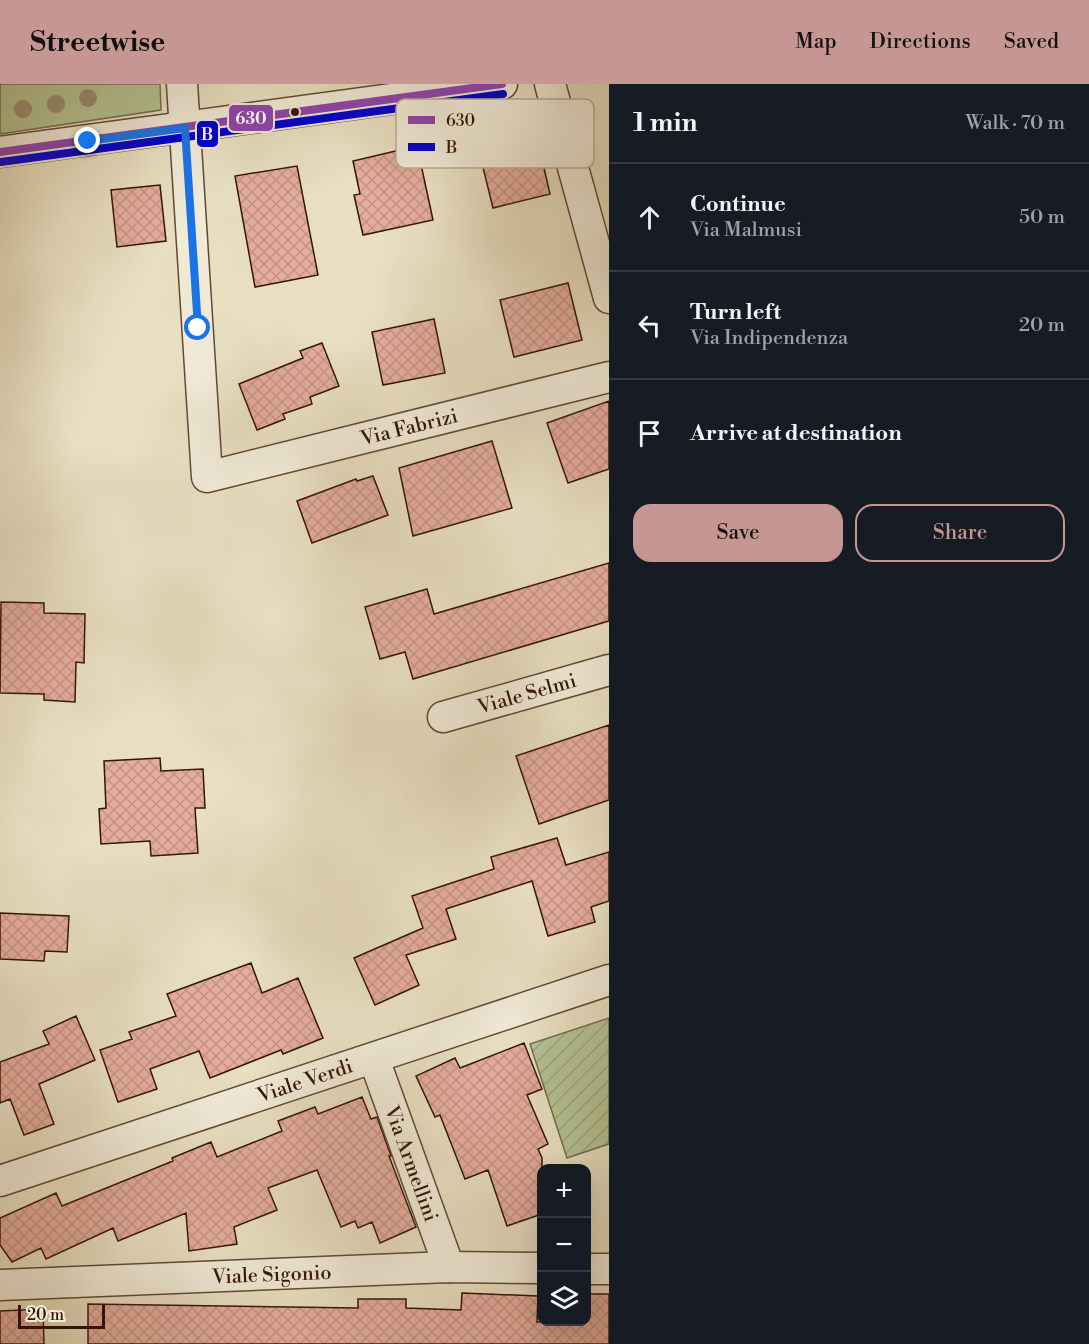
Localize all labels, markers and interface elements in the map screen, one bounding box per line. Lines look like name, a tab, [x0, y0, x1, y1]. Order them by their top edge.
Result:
text: Streetwise	[30, 25, 165, 60]
text: Map	[795, 29, 837, 55]
text: Directions	[870, 29, 971, 55]
text: Saved	[1004, 29, 1059, 55]
legend	[396, 99, 594, 168]
line badge: 630	[228, 104, 274, 132]
unlabelled marker	[289, 106, 301, 118]
text: 1 min	[633, 107, 698, 139]
text: 630	[235, 109, 267, 129]
text: 630	[446, 111, 475, 131]
text: Walk · 70 m	[966, 111, 1065, 136]
line badge: B	[196, 120, 219, 148]
text: B	[201, 125, 213, 145]
route end	[74, 127, 100, 153]
text: B	[445, 138, 457, 158]
text: Continue	[690, 191, 786, 218]
icon: ahead	[633, 201, 666, 234]
text: 50 m	[1019, 205, 1065, 230]
text: Via Malmusi	[690, 218, 802, 243]
text: Turn left	[690, 299, 781, 326]
icon: left	[633, 309, 666, 342]
text: 20 m	[1019, 313, 1065, 338]
route start	[184, 314, 210, 340]
text: Via Indipendenza	[690, 326, 848, 351]
street label: Via Fabrizi	[357, 404, 461, 453]
icon: arrive	[633, 417, 666, 450]
text: Arrive at destination	[690, 420, 902, 447]
button: Save	[633, 504, 843, 562]
button: Share	[855, 504, 1065, 562]
street label: Viale Selmi	[474, 669, 580, 721]
street label: Viale Verdi	[253, 1054, 357, 1110]
street label: Via Armellini	[378, 1102, 443, 1226]
map controls	[537, 1164, 591, 1326]
button: +	[537, 1164, 591, 1218]
button: −	[537, 1218, 591, 1272]
street label: Viale Sigonio	[211, 1261, 332, 1291]
button: layers	[537, 1272, 591, 1326]
scale bar	[18, 1302, 105, 1330]
text: 20 m	[27, 1305, 64, 1325]

